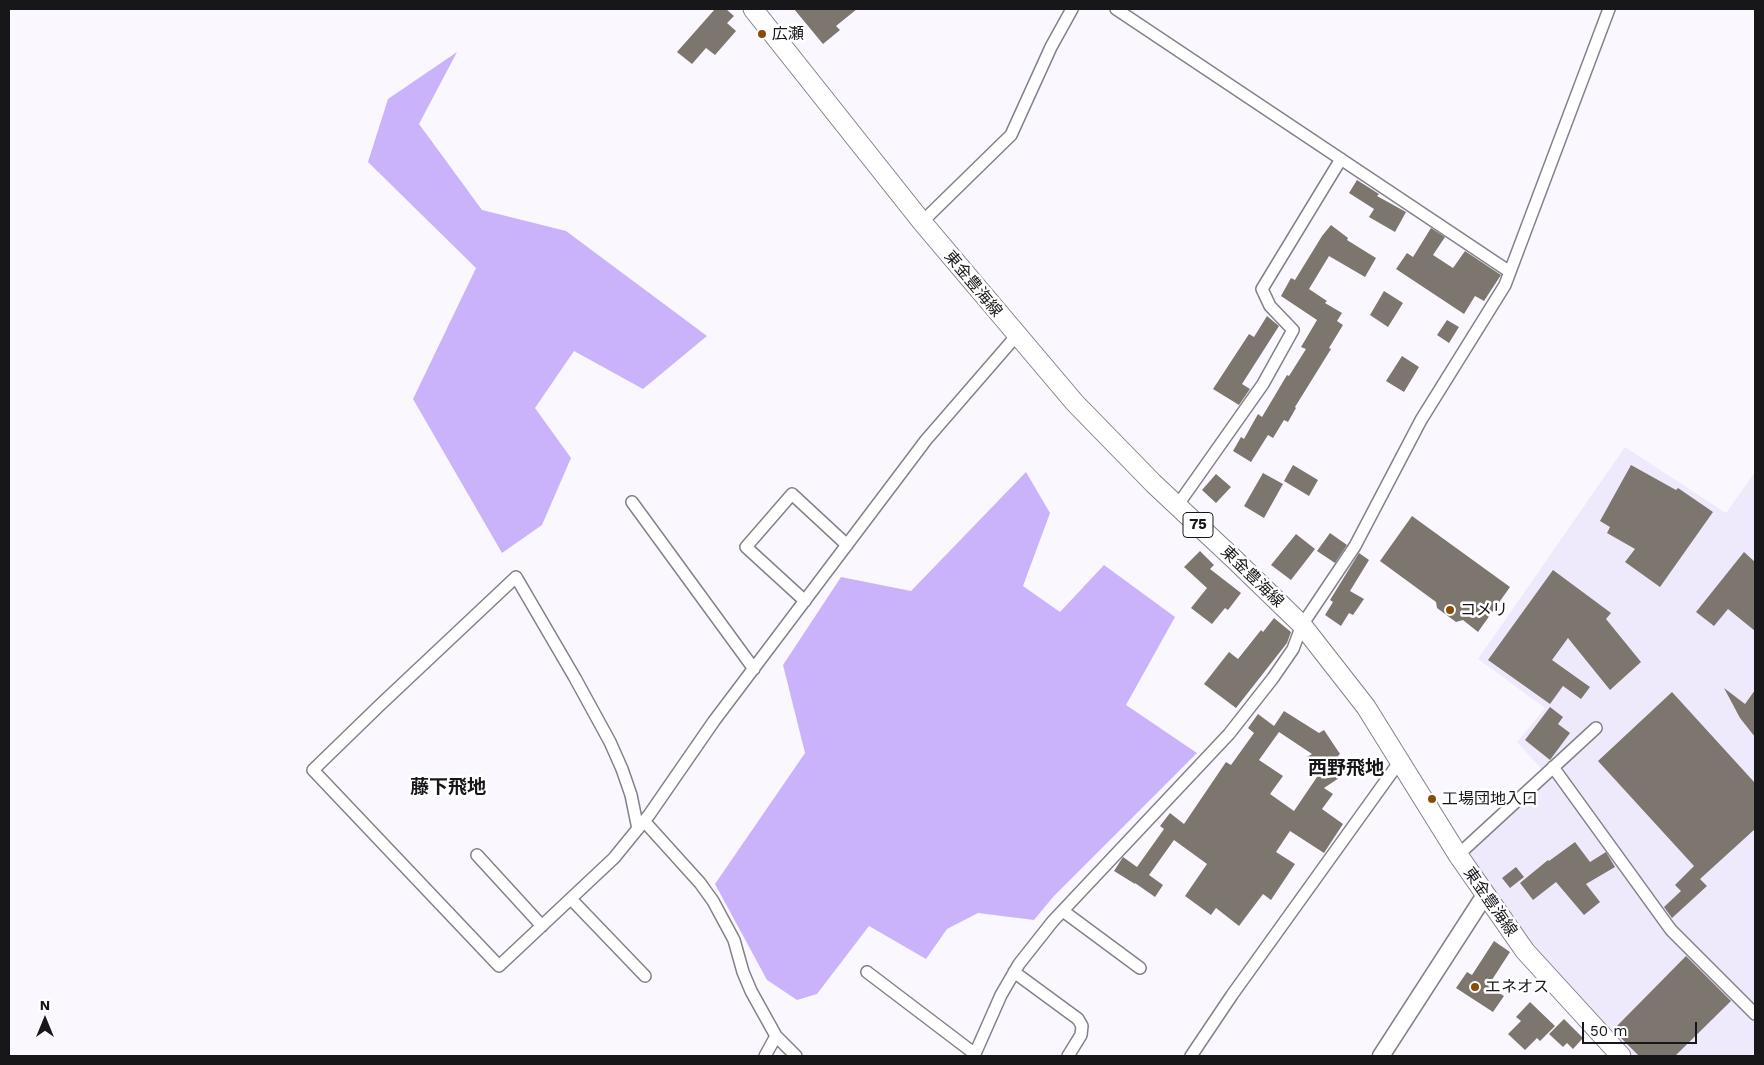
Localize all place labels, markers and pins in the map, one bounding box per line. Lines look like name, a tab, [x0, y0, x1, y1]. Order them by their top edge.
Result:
place label: 広瀬	[772, 24, 804, 44]
marker: 広瀬	[756, 28, 768, 40]
place label: コメリ	[1460, 600, 1508, 620]
marker: コメリ	[1444, 604, 1456, 616]
place label: 工場団地入口	[1442, 789, 1538, 809]
marker: 工場団地入口	[1426, 793, 1438, 805]
place label: エネオス	[1485, 977, 1549, 997]
marker: エネオス	[1469, 981, 1481, 993]

